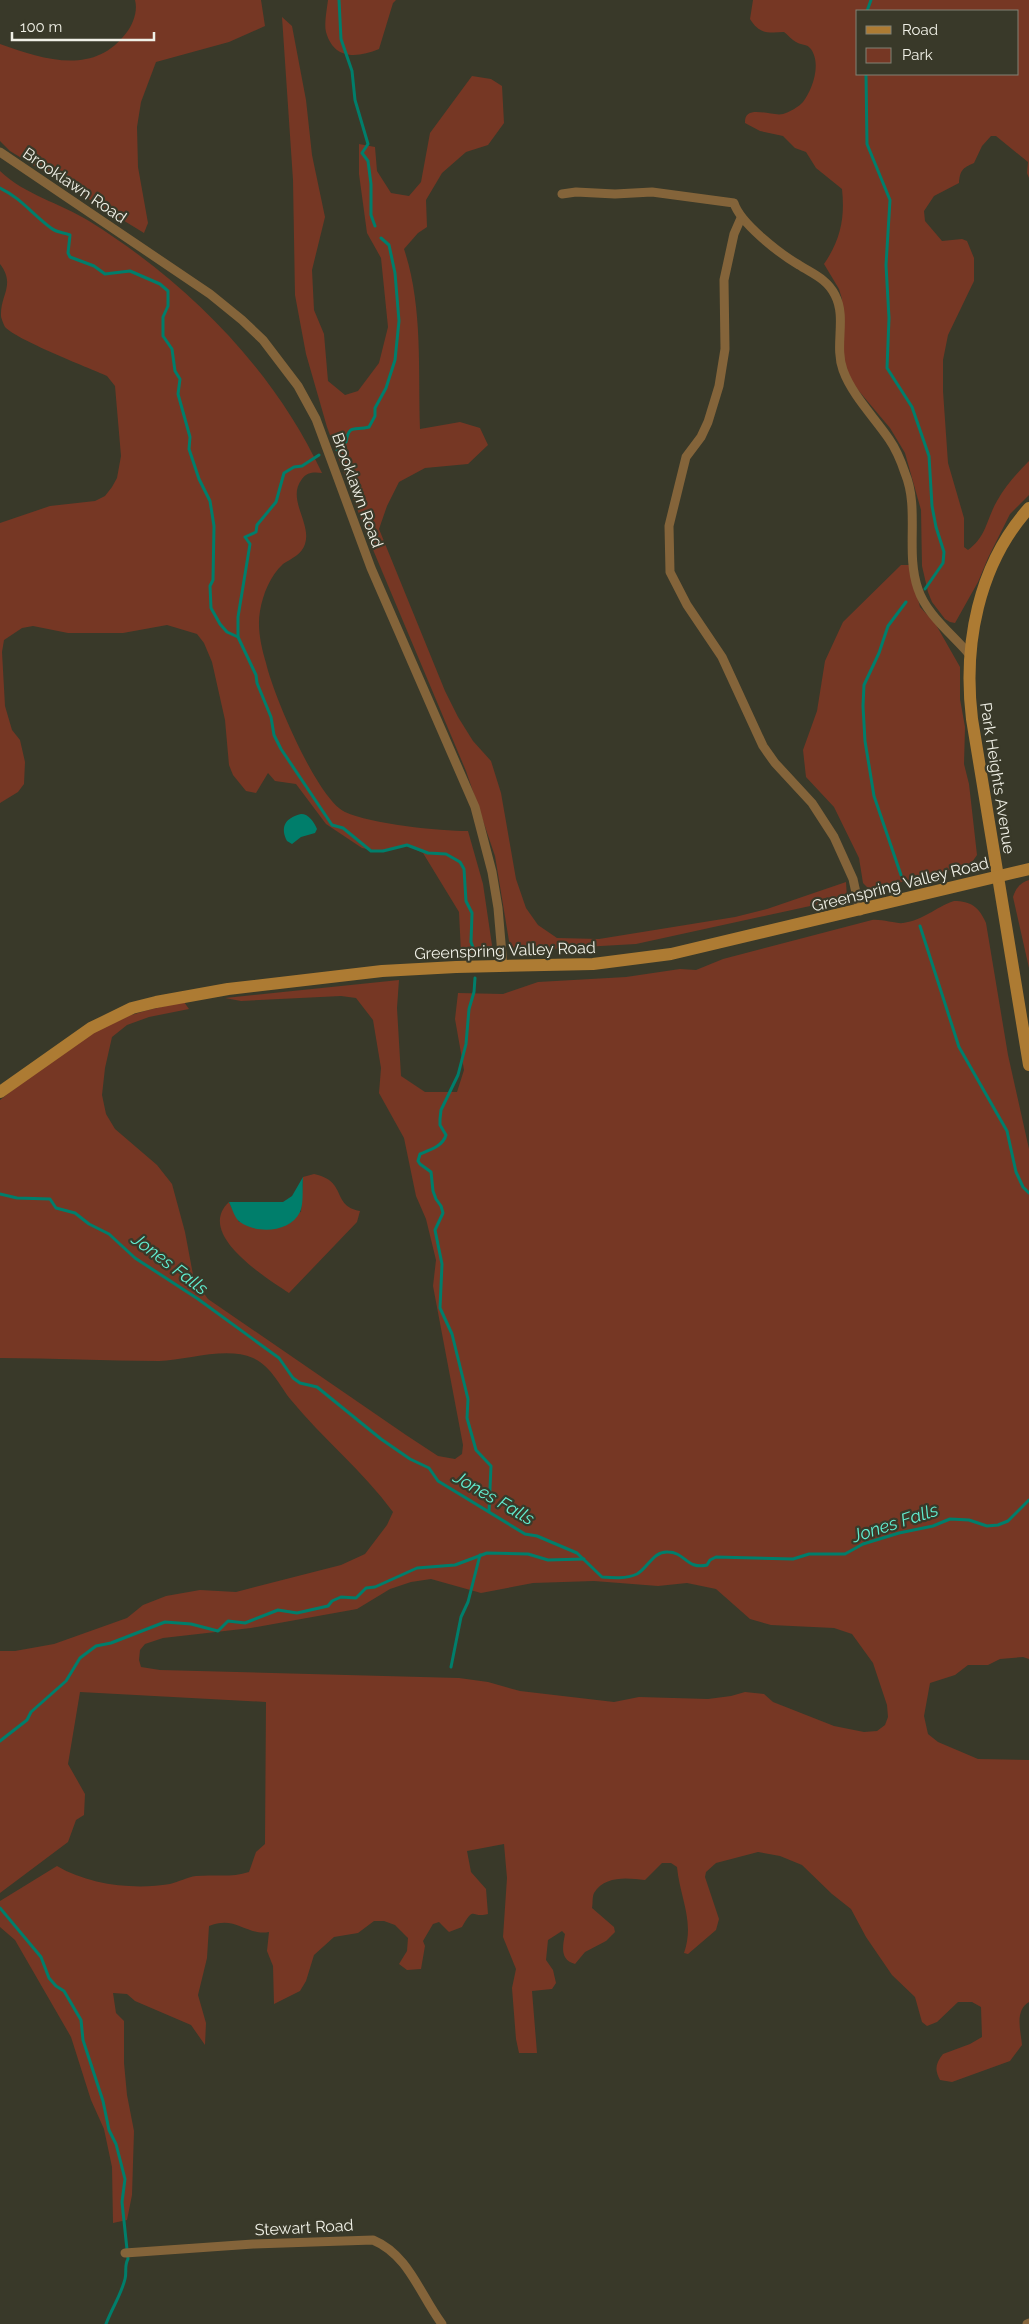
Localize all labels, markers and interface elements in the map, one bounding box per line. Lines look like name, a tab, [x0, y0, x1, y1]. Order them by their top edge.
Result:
scale bar	[12, 10, 155, 42]
legend	[856, 10, 1019, 75]
text: 100 m	[20, 18, 62, 36]
text: Road	[902, 21, 938, 39]
text: Park	[902, 46, 933, 64]
street label: Brooklawn Road	[19, 144, 130, 227]
street label: Brooklawn Road	[328, 430, 387, 550]
street label: Park Heights Avenue	[976, 701, 1019, 855]
street label: Greenspring Valley Road	[810, 853, 991, 916]
street label: Greenspring Valley Road	[414, 938, 596, 963]
water label: Jones Falls	[127, 1228, 213, 1299]
water label: Jones Falls	[449, 1466, 539, 1529]
water label: Jones Falls	[848, 1499, 941, 1547]
street label: Stewart Road	[254, 2215, 354, 2240]

